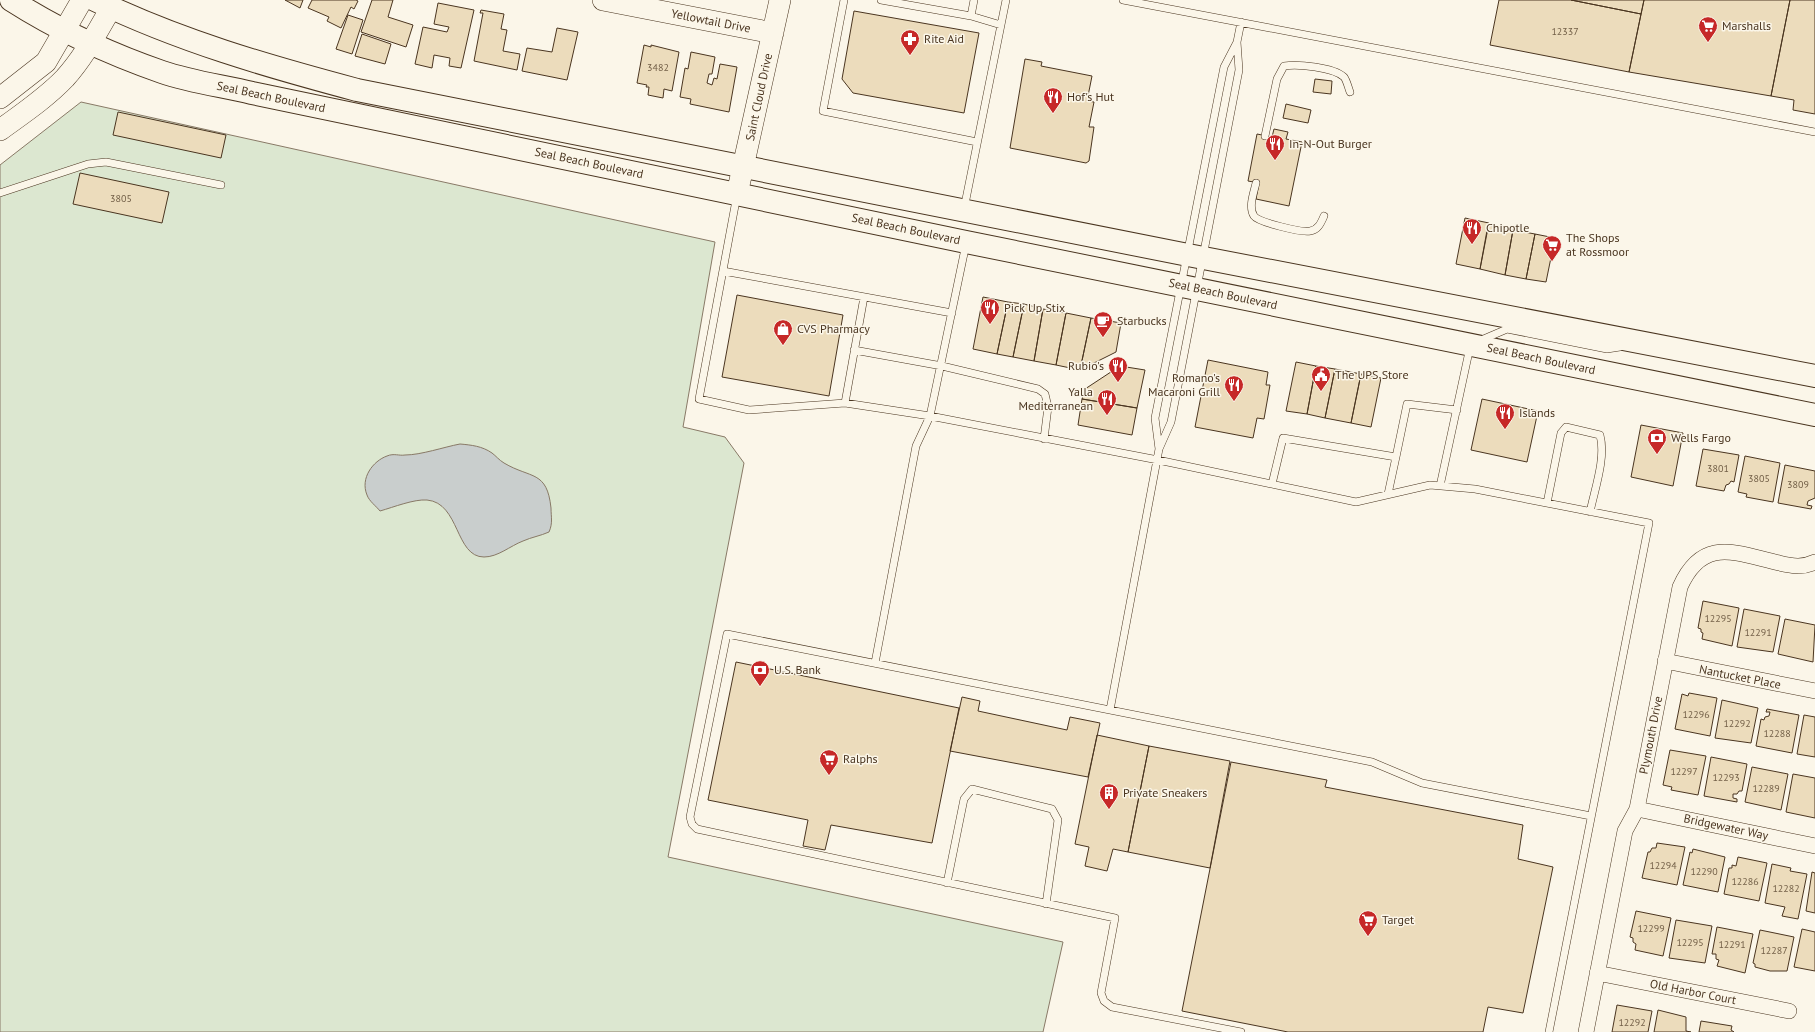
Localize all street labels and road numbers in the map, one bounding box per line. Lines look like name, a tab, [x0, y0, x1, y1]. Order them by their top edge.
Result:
street label: Yellowtail Drive	[670, 5, 752, 36]
street label: Saint Cloud Drive	[742, 52, 775, 142]
street label: Seal Beach Boulevard	[215, 78, 327, 115]
street label: Seal Beach Boulevard	[533, 144, 645, 181]
street label: Seal Beach Boulevard	[850, 210, 962, 247]
street label: Seal Beach Boulevard	[1167, 275, 1279, 312]
street label: Seal Beach Boulevard	[1485, 340, 1597, 377]
street label: Nantucket Place	[1698, 661, 1782, 692]
street label: Plymouth Drive	[1636, 695, 1665, 775]
street label: Bridgewater Way	[1682, 810, 1770, 843]
street label: Old Harbor Court	[1649, 976, 1737, 1007]

